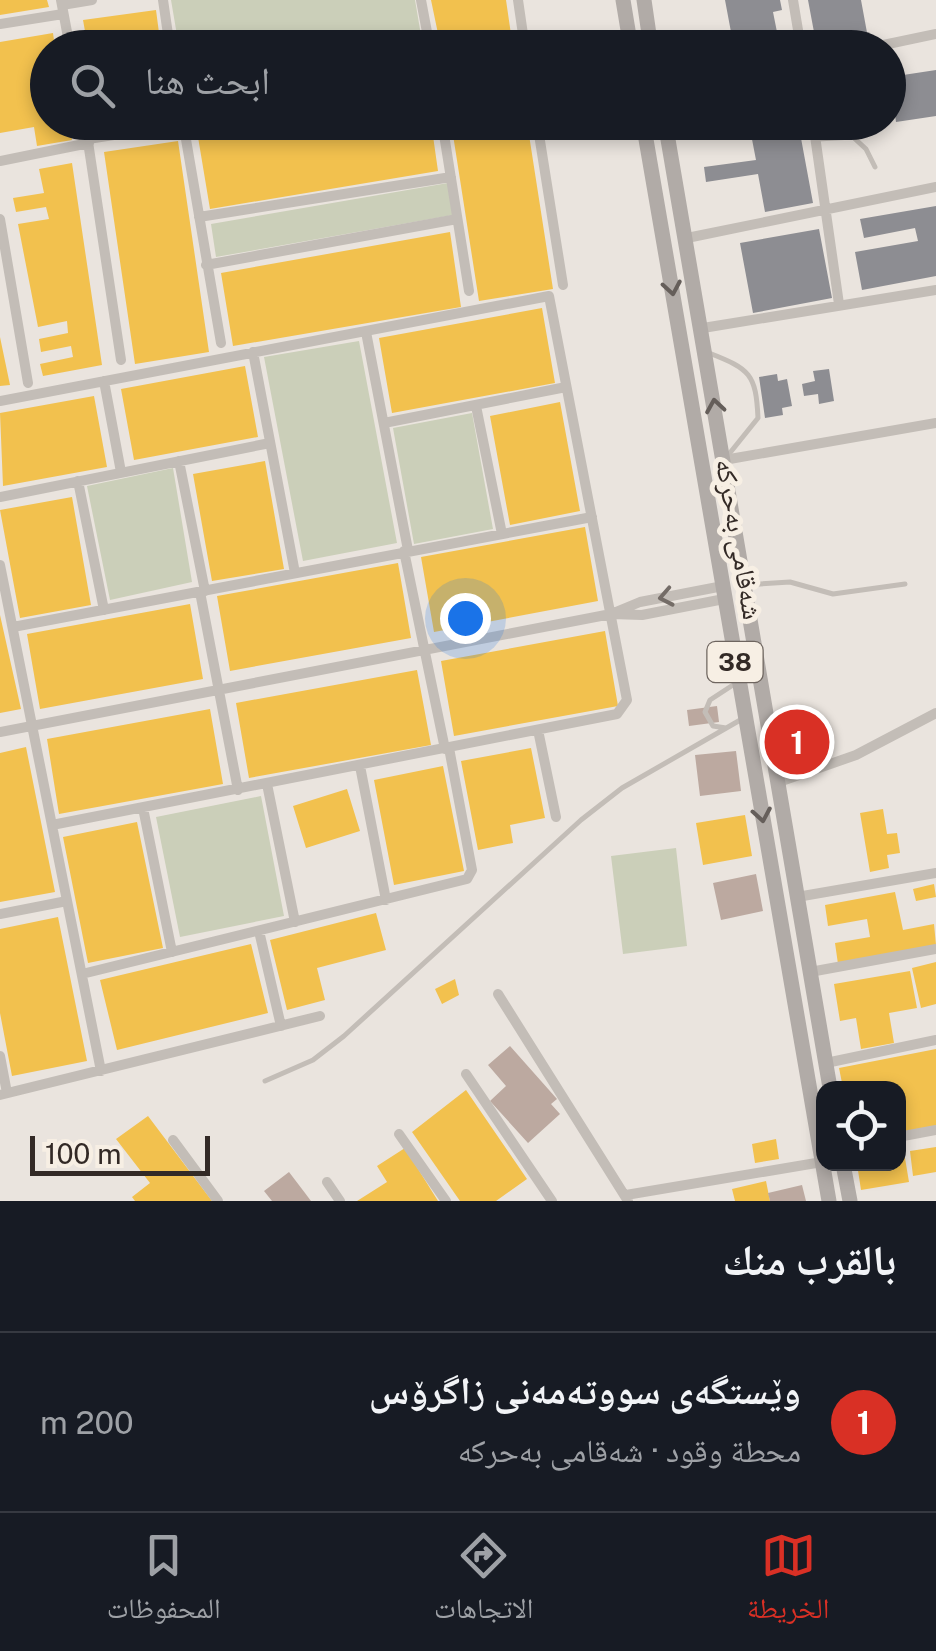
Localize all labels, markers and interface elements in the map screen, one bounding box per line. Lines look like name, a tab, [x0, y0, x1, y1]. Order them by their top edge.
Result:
search box	[30, 30, 906, 140]
icon: search	[65, 58, 120, 113]
text: ابحث هنا	[145, 58, 270, 103]
one-way arrow	[660, 279, 681, 296]
one-way arrow	[706, 397, 727, 414]
street label: شەقامی بەحرکە	[708, 456, 770, 622]
one-way arrow	[658, 586, 674, 607]
your location	[440, 593, 491, 644]
road number: 38	[708, 642, 762, 682]
pin: 1	[764, 704, 830, 780]
one-way arrow	[751, 807, 772, 823]
map controls	[816, 1081, 906, 1171]
button: locate	[816, 1081, 906, 1171]
scale bar	[30, 1131, 210, 1176]
text: 100 m	[45, 1137, 122, 1170]
text: بالقرب منك	[723, 1235, 896, 1284]
text: وێستگەی سووتەمەنی زاگرۆس	[369, 1368, 801, 1413]
text: 200 m	[40, 1404, 134, 1441]
text: 1	[857, 1404, 870, 1441]
text: محطة وقود · شەقامی بەحرکە	[458, 1432, 801, 1469]
tab: المحفوظات	[107, 1528, 221, 1636]
tab: الاتجاهات	[434, 1528, 533, 1636]
tab: الخريطة	[747, 1528, 829, 1636]

